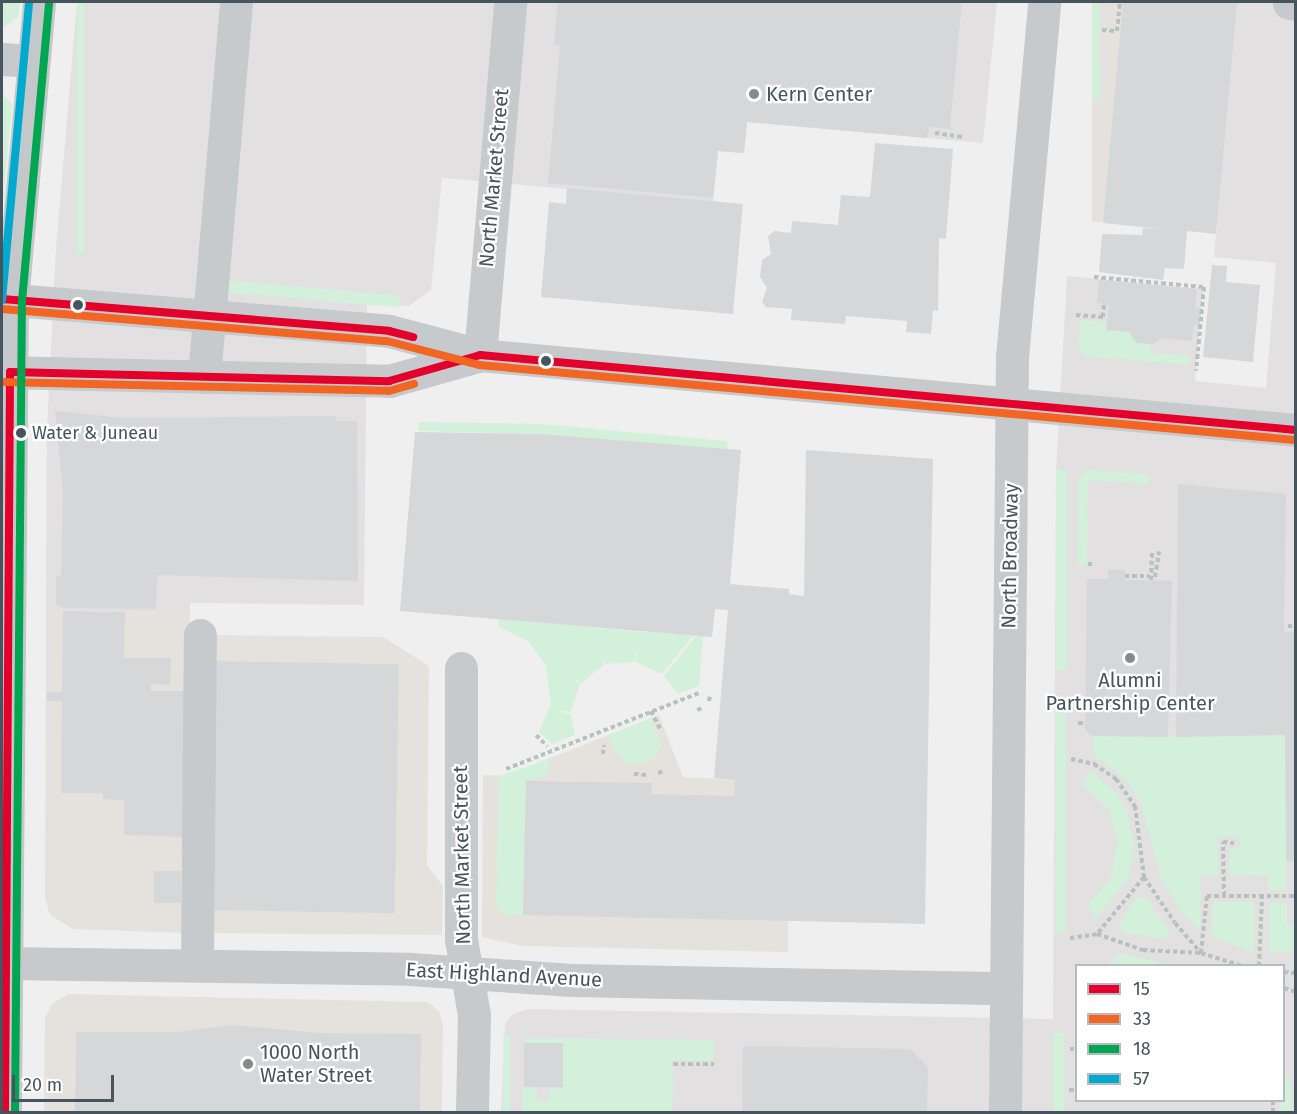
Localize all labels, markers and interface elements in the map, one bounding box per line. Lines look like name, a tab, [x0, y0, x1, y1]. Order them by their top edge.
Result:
place label: Kern Center	[766, 82, 872, 106]
marker: Kern Center	[747, 87, 761, 101]
street label: North Market Street	[474, 88, 514, 268]
unlabelled marker	[72, 299, 84, 311]
unlabelled marker	[540, 355, 552, 367]
place label: Water & Juneau	[32, 422, 158, 444]
marker: Water & Juneau	[15, 427, 27, 439]
street label: North Broadway	[997, 483, 1023, 629]
marker: Alumni Partnership Center	[1123, 651, 1137, 665]
place label: Alumni Partnership Center	[1045, 668, 1215, 715]
street label: North Market Street	[448, 765, 476, 945]
street label: East Highland Avenue	[405, 958, 603, 992]
legend	[1075, 964, 1285, 1102]
text: 15	[1133, 978, 1150, 1000]
text: 33	[1133, 1008, 1151, 1030]
text: 18	[1133, 1038, 1151, 1060]
place label: 1000 North Water Street	[260, 1040, 372, 1087]
marker: 1000 North Water Street	[241, 1057, 255, 1071]
scale bar	[15, 1063, 117, 1101]
text: 57	[1133, 1068, 1150, 1090]
text: 20 m	[23, 1074, 62, 1096]

